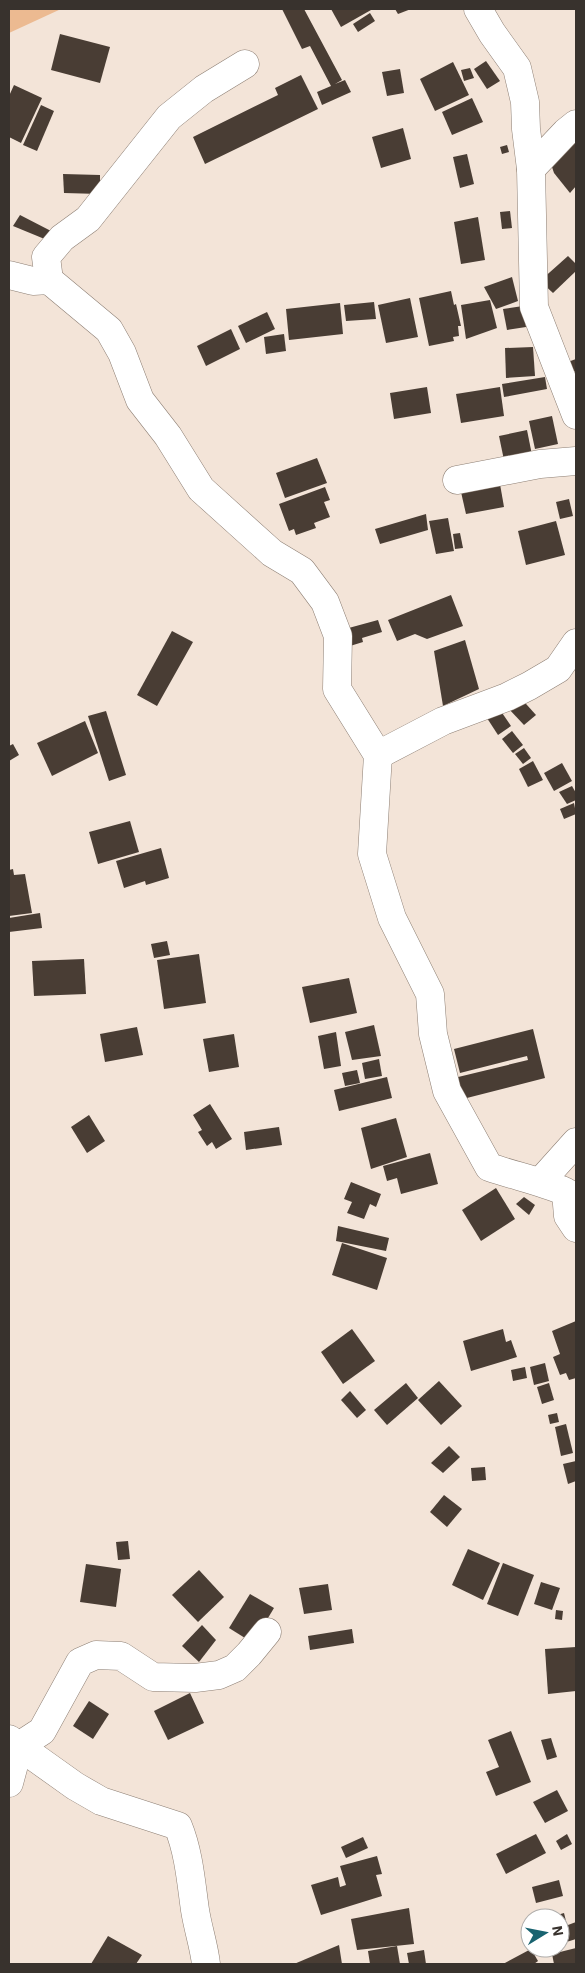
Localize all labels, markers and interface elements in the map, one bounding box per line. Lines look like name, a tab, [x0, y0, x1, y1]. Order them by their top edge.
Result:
north arrow	[520, 1908, 570, 1958]
text: N	[548, 1924, 568, 1937]

